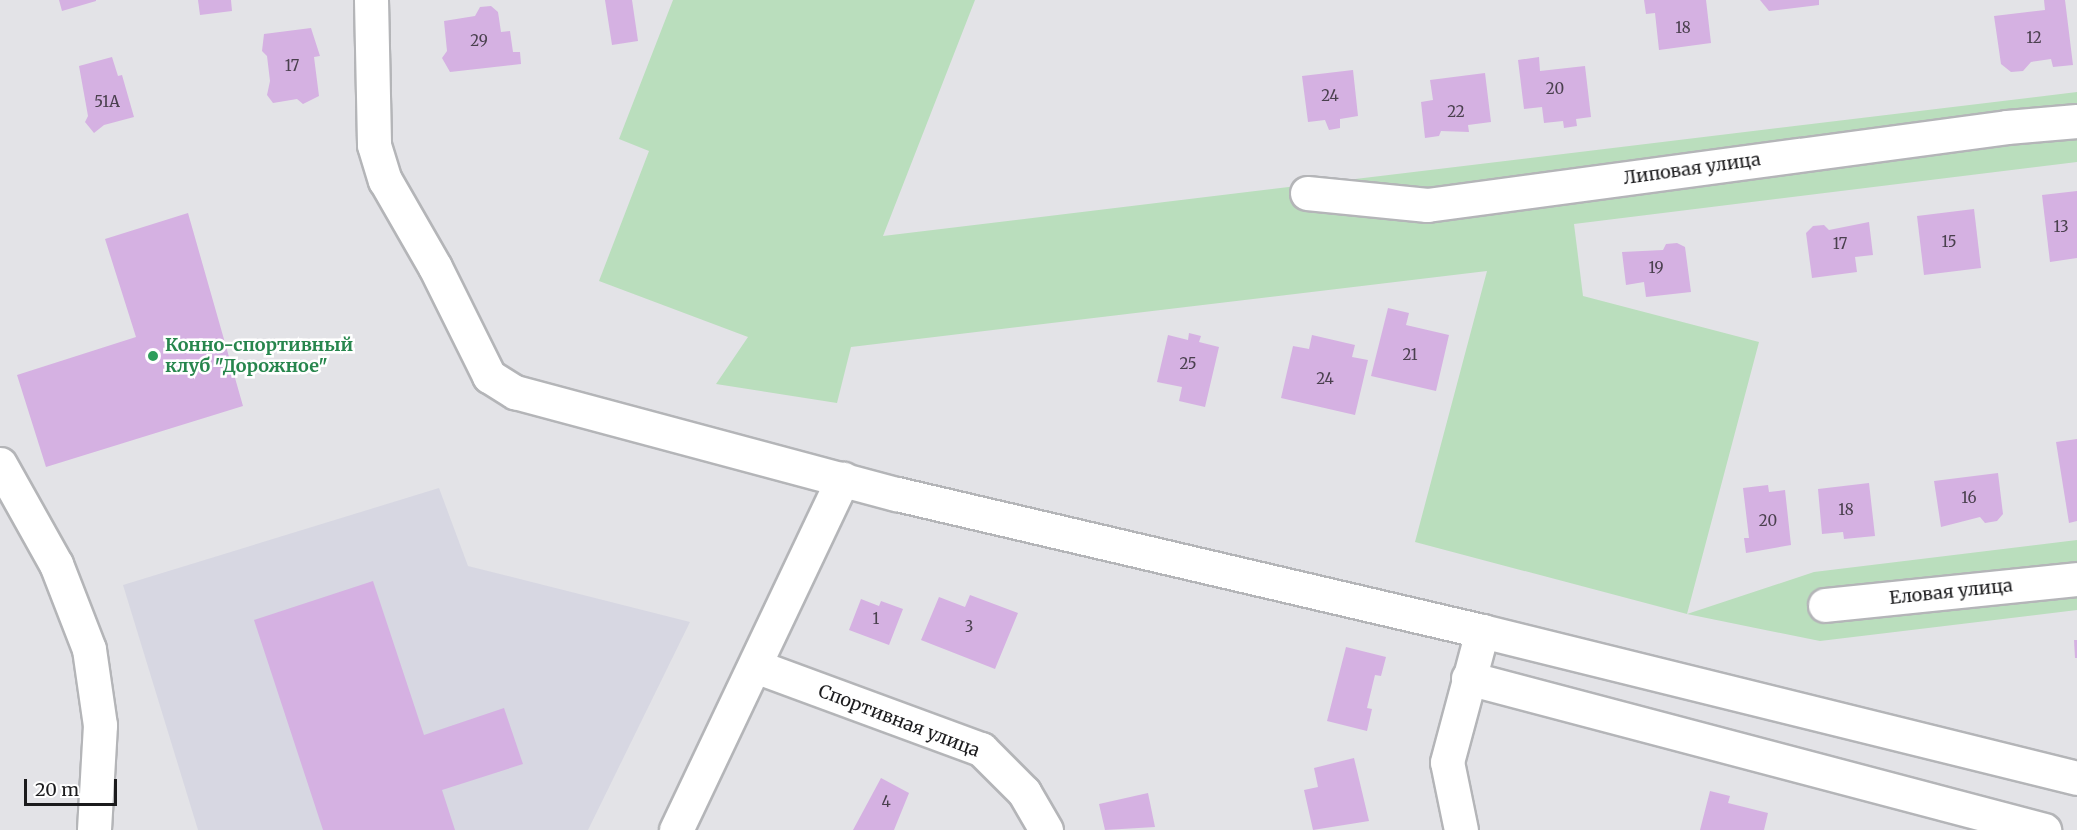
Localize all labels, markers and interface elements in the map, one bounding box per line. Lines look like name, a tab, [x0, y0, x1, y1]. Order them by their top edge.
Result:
house number: 18	[1675, 19, 1691, 37]
house number: 12	[2026, 29, 2042, 47]
house number: 29	[470, 32, 488, 50]
house number: 17	[285, 57, 299, 75]
house number: 20	[1546, 80, 1564, 98]
house number: 24	[1321, 87, 1339, 105]
house number: 51А	[94, 93, 120, 111]
house number: 22	[1447, 103, 1465, 121]
street label: Липовая улица	[1622, 149, 1762, 189]
house number: 13	[2054, 218, 2068, 236]
house number: 15	[1941, 233, 1957, 251]
house number: 17	[1833, 235, 1847, 253]
house number: 19	[1648, 259, 1664, 277]
place label: Конно-спортивный клуб "Дорожное"	[165, 335, 353, 378]
house number: 21	[1402, 346, 1418, 364]
marker: Конно-спортивный клуб "Дорожное"	[146, 349, 160, 363]
house number: 25	[1179, 355, 1197, 373]
house number: 24	[1316, 370, 1334, 388]
house number: 16	[1961, 489, 1977, 507]
house number: 18	[1838, 501, 1854, 519]
house number: 20	[1759, 512, 1777, 530]
street label: Еловая улица	[1888, 575, 2014, 609]
house number: 1	[873, 610, 879, 628]
house number: 3	[965, 618, 973, 636]
street label: Спортивная улица	[815, 680, 983, 762]
scale bar	[27, 767, 120, 805]
text: 20 m	[35, 778, 79, 801]
house number: 4	[881, 793, 891, 811]

